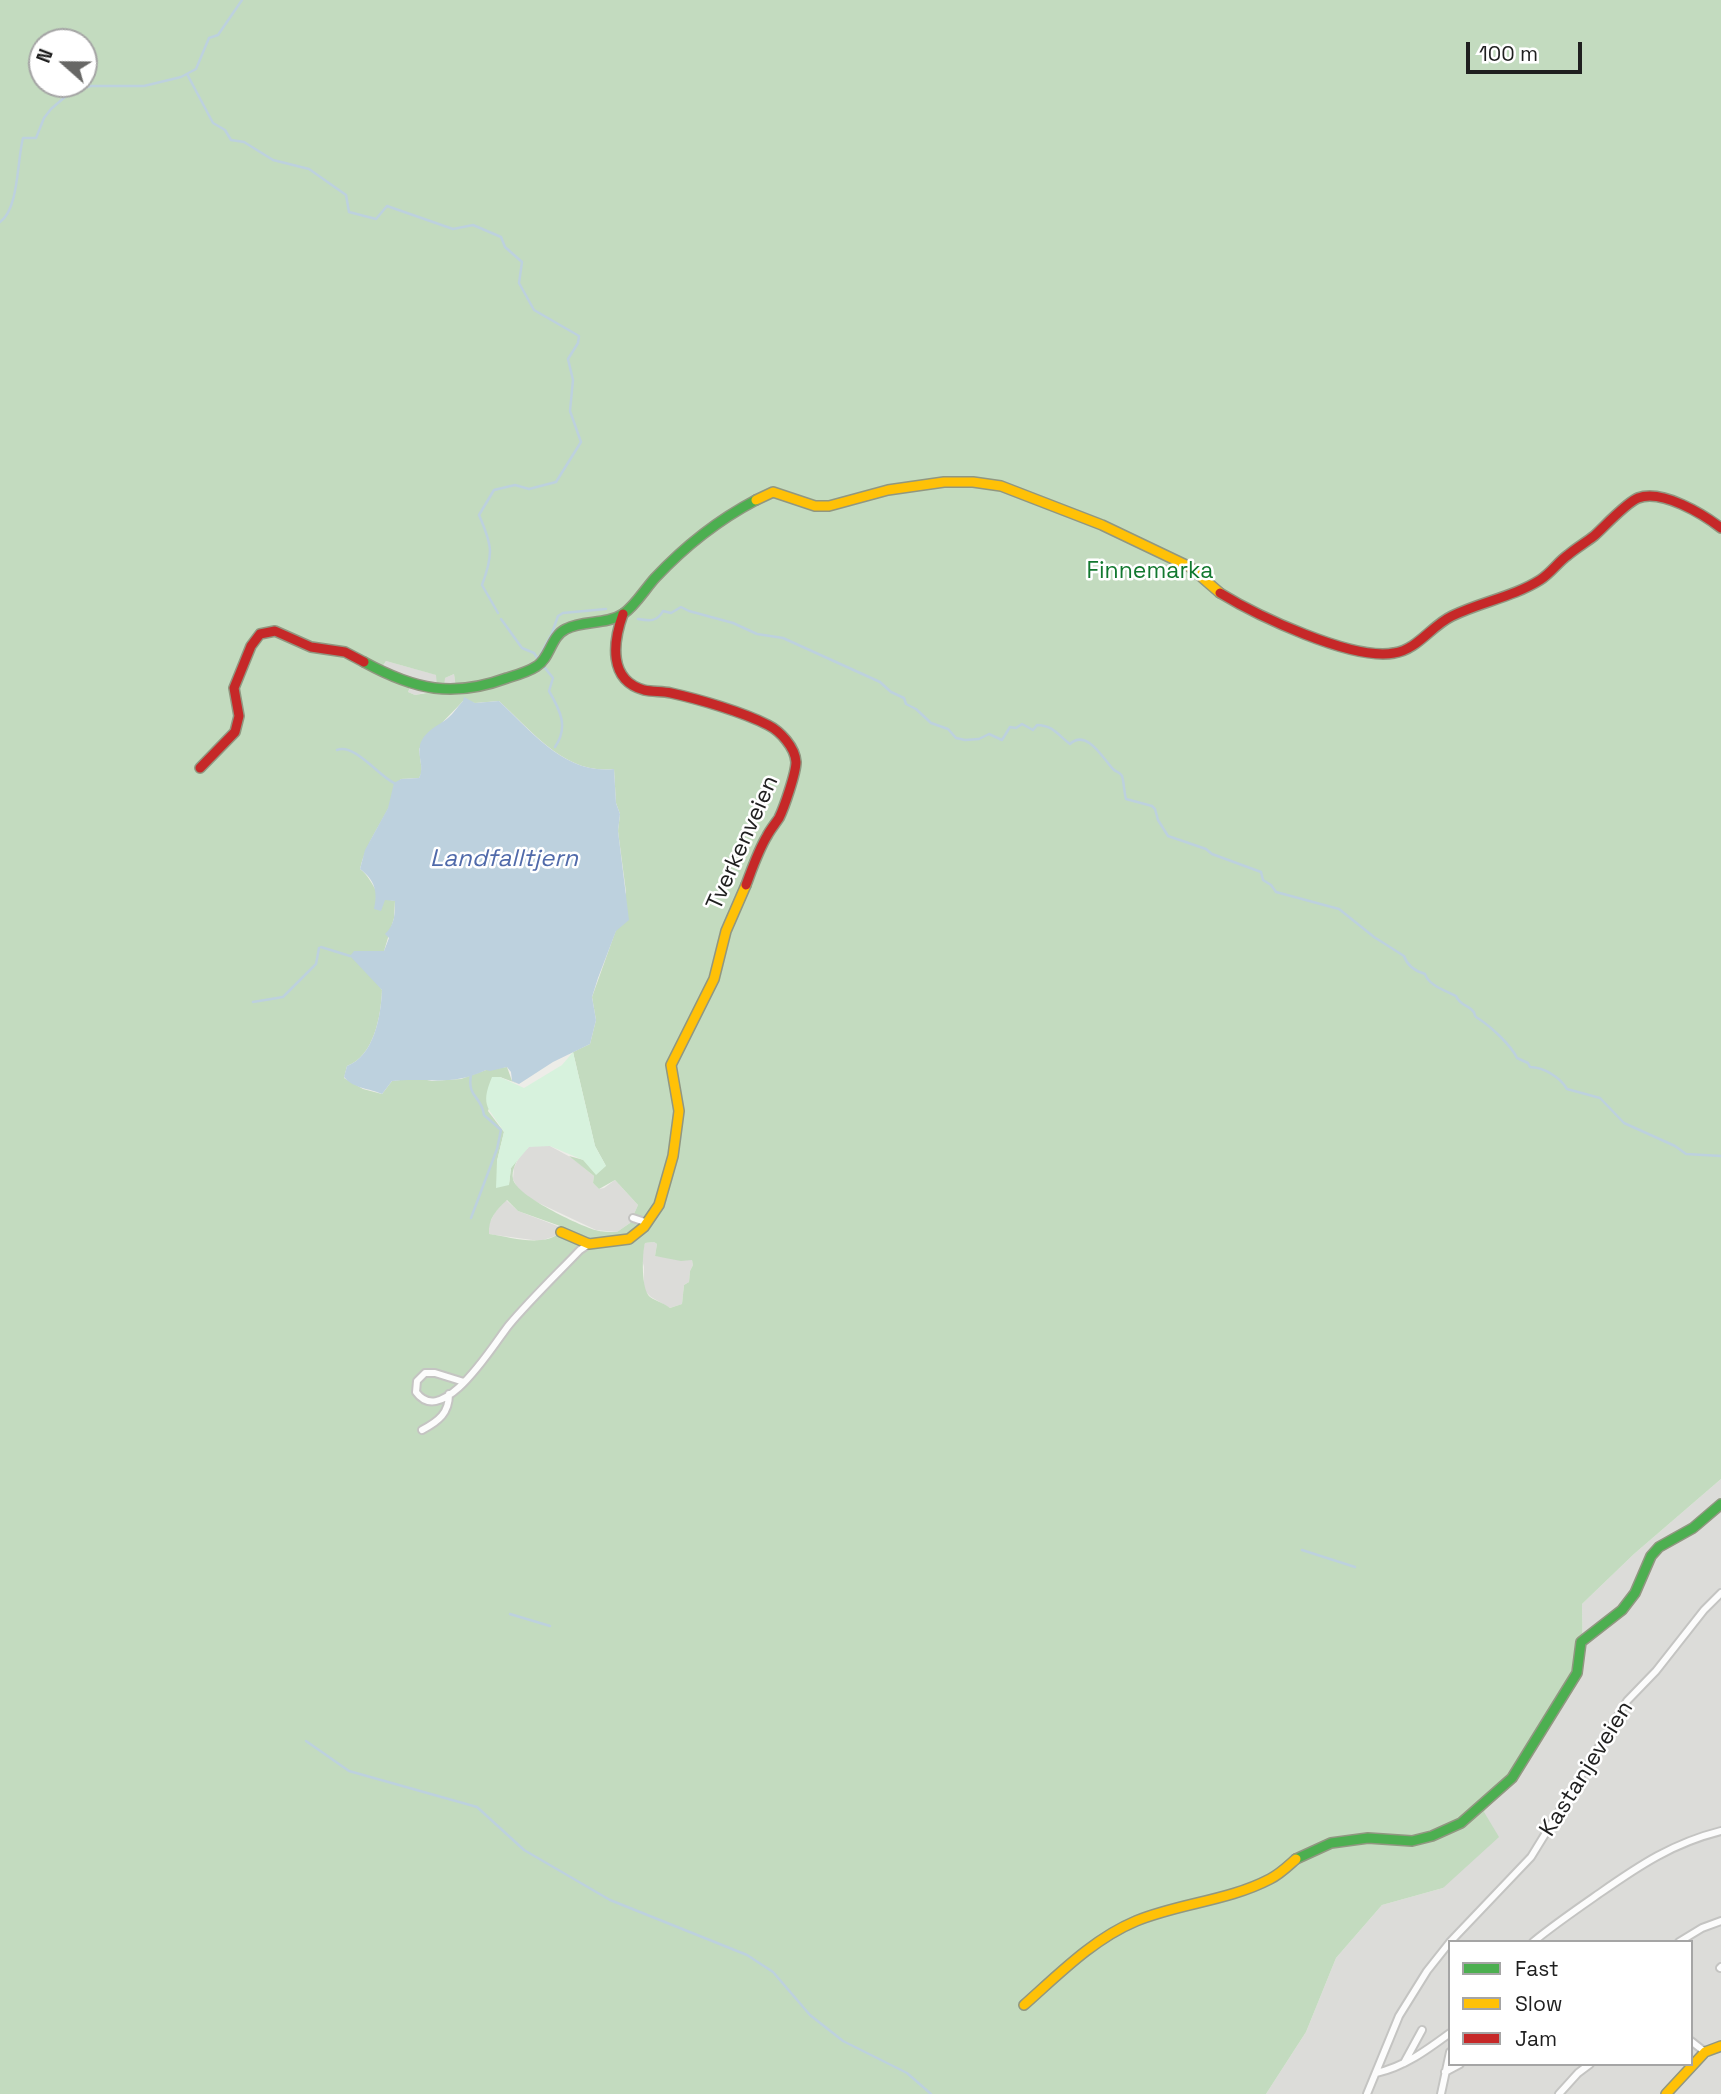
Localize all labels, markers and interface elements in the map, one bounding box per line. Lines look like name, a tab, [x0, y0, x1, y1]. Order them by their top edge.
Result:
north arrow	[28, 28, 98, 98]
scale bar	[1469, 28, 1584, 72]
text: 100 m	[1479, 40, 1538, 67]
text: N	[31, 46, 59, 66]
park label: Finnemarka	[1087, 558, 1213, 586]
street label: Tverkenveien	[701, 772, 785, 914]
water label: Landfalltjern	[430, 845, 578, 873]
street label: Kastanjeveien	[1534, 1696, 1640, 1842]
legend	[1448, 1940, 1693, 2066]
text: Fast	[1515, 1955, 1559, 1982]
text: Slow	[1515, 1990, 1563, 2017]
text: Jam	[1515, 2025, 1557, 2052]

